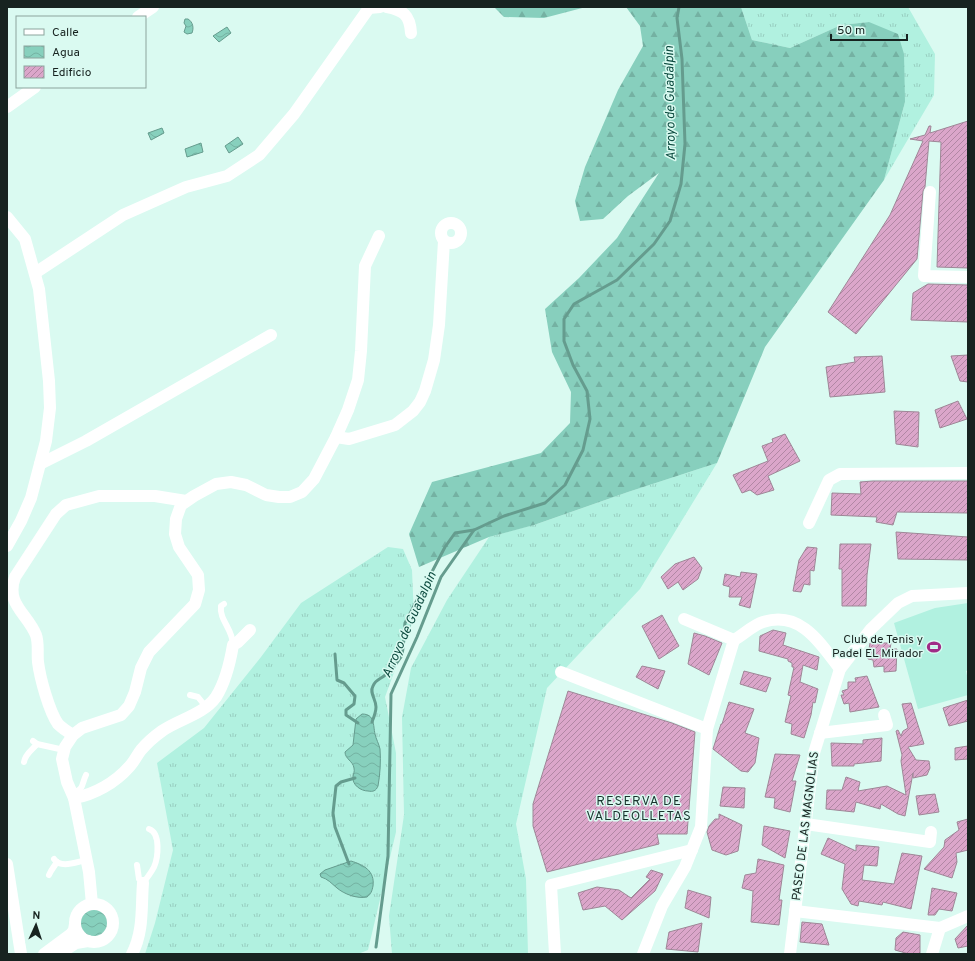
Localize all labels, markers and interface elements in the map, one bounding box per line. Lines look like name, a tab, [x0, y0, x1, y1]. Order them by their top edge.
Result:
legend	[16, 16, 146, 88]
scale bar	[831, 16, 907, 42]
text: 50 m	[837, 23, 865, 39]
text: Calle	[52, 25, 79, 41]
text: Agua	[52, 45, 80, 61]
water label: Arroyo de Guadalpin	[662, 46, 680, 160]
text: Edificio	[52, 65, 92, 81]
water label: Arroyo de Guadalpin	[379, 569, 441, 681]
place label: Club de Tenis y Padel EL Mirador	[832, 632, 923, 662]
sports icon: Club de Tenis y Padel EL Mirador	[926, 639, 942, 655]
street label: PASEO DE LAS MAGNOLIAS	[789, 750, 823, 902]
district label: RESERVA DE VALDEOLLETAS	[586, 794, 692, 825]
north arrow	[16, 905, 56, 945]
text: N	[32, 909, 41, 923]

